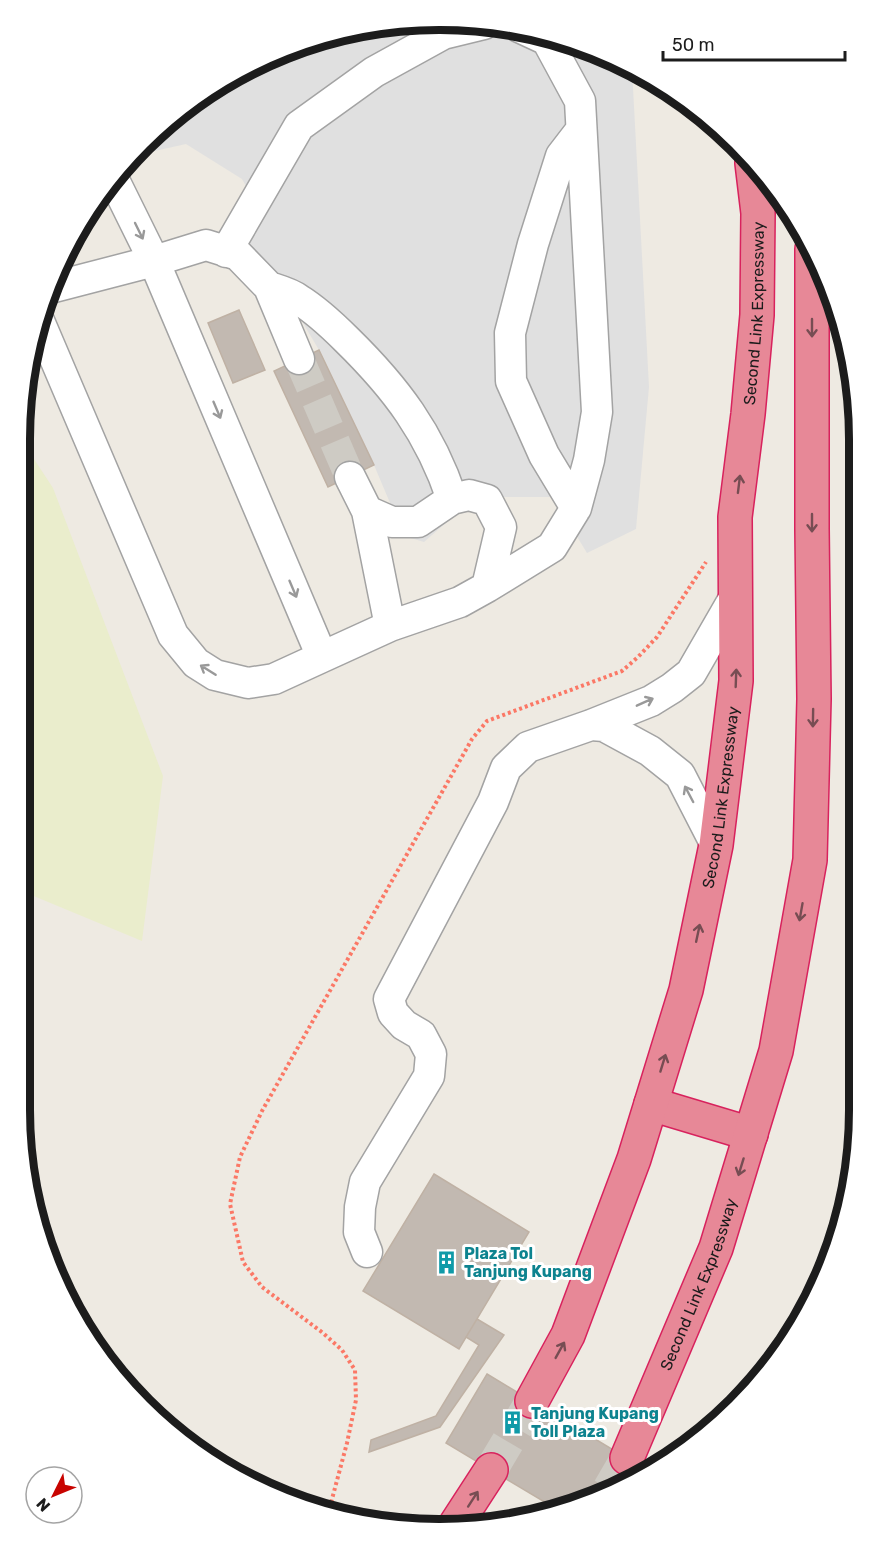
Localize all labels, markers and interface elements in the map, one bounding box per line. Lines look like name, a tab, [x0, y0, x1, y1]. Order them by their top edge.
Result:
scale bar	[663, 24, 844, 62]
text: 50 m	[672, 34, 715, 56]
one-way arrow	[134, 221, 145, 239]
street label: Second Link Expressway	[739, 221, 767, 406]
one-way arrow	[806, 318, 818, 338]
one-way arrow	[212, 400, 223, 418]
one-way arrow	[734, 474, 745, 494]
one-way arrow	[806, 513, 818, 533]
one-way arrow	[288, 580, 299, 598]
one-way arrow	[200, 664, 217, 676]
one-way arrow	[730, 669, 741, 689]
one-way arrow	[636, 696, 654, 708]
street label: Second Link Expressway	[698, 705, 742, 890]
one-way arrow	[808, 708, 819, 728]
one-way arrow	[683, 785, 694, 803]
one-way arrow	[795, 902, 806, 922]
one-way arrow	[693, 924, 704, 943]
one-way arrow	[659, 1054, 670, 1073]
one-way arrow	[735, 1157, 746, 1176]
street label: Second Link Expressway	[656, 1196, 740, 1373]
place label: Plaza Tol Tanjung Kupang	[464, 1244, 592, 1281]
building icon: Plaza Tol Tanjung Kupang	[433, 1249, 459, 1275]
one-way arrow	[555, 1341, 566, 1359]
place label: Tanjung Kupang Toll Plaza	[531, 1404, 659, 1441]
building icon: Tanjung Kupang Toll Plaza	[500, 1409, 526, 1435]
north arrow	[24, 1465, 84, 1525]
one-way arrow	[467, 1491, 479, 1508]
text: N	[33, 1494, 54, 1516]

